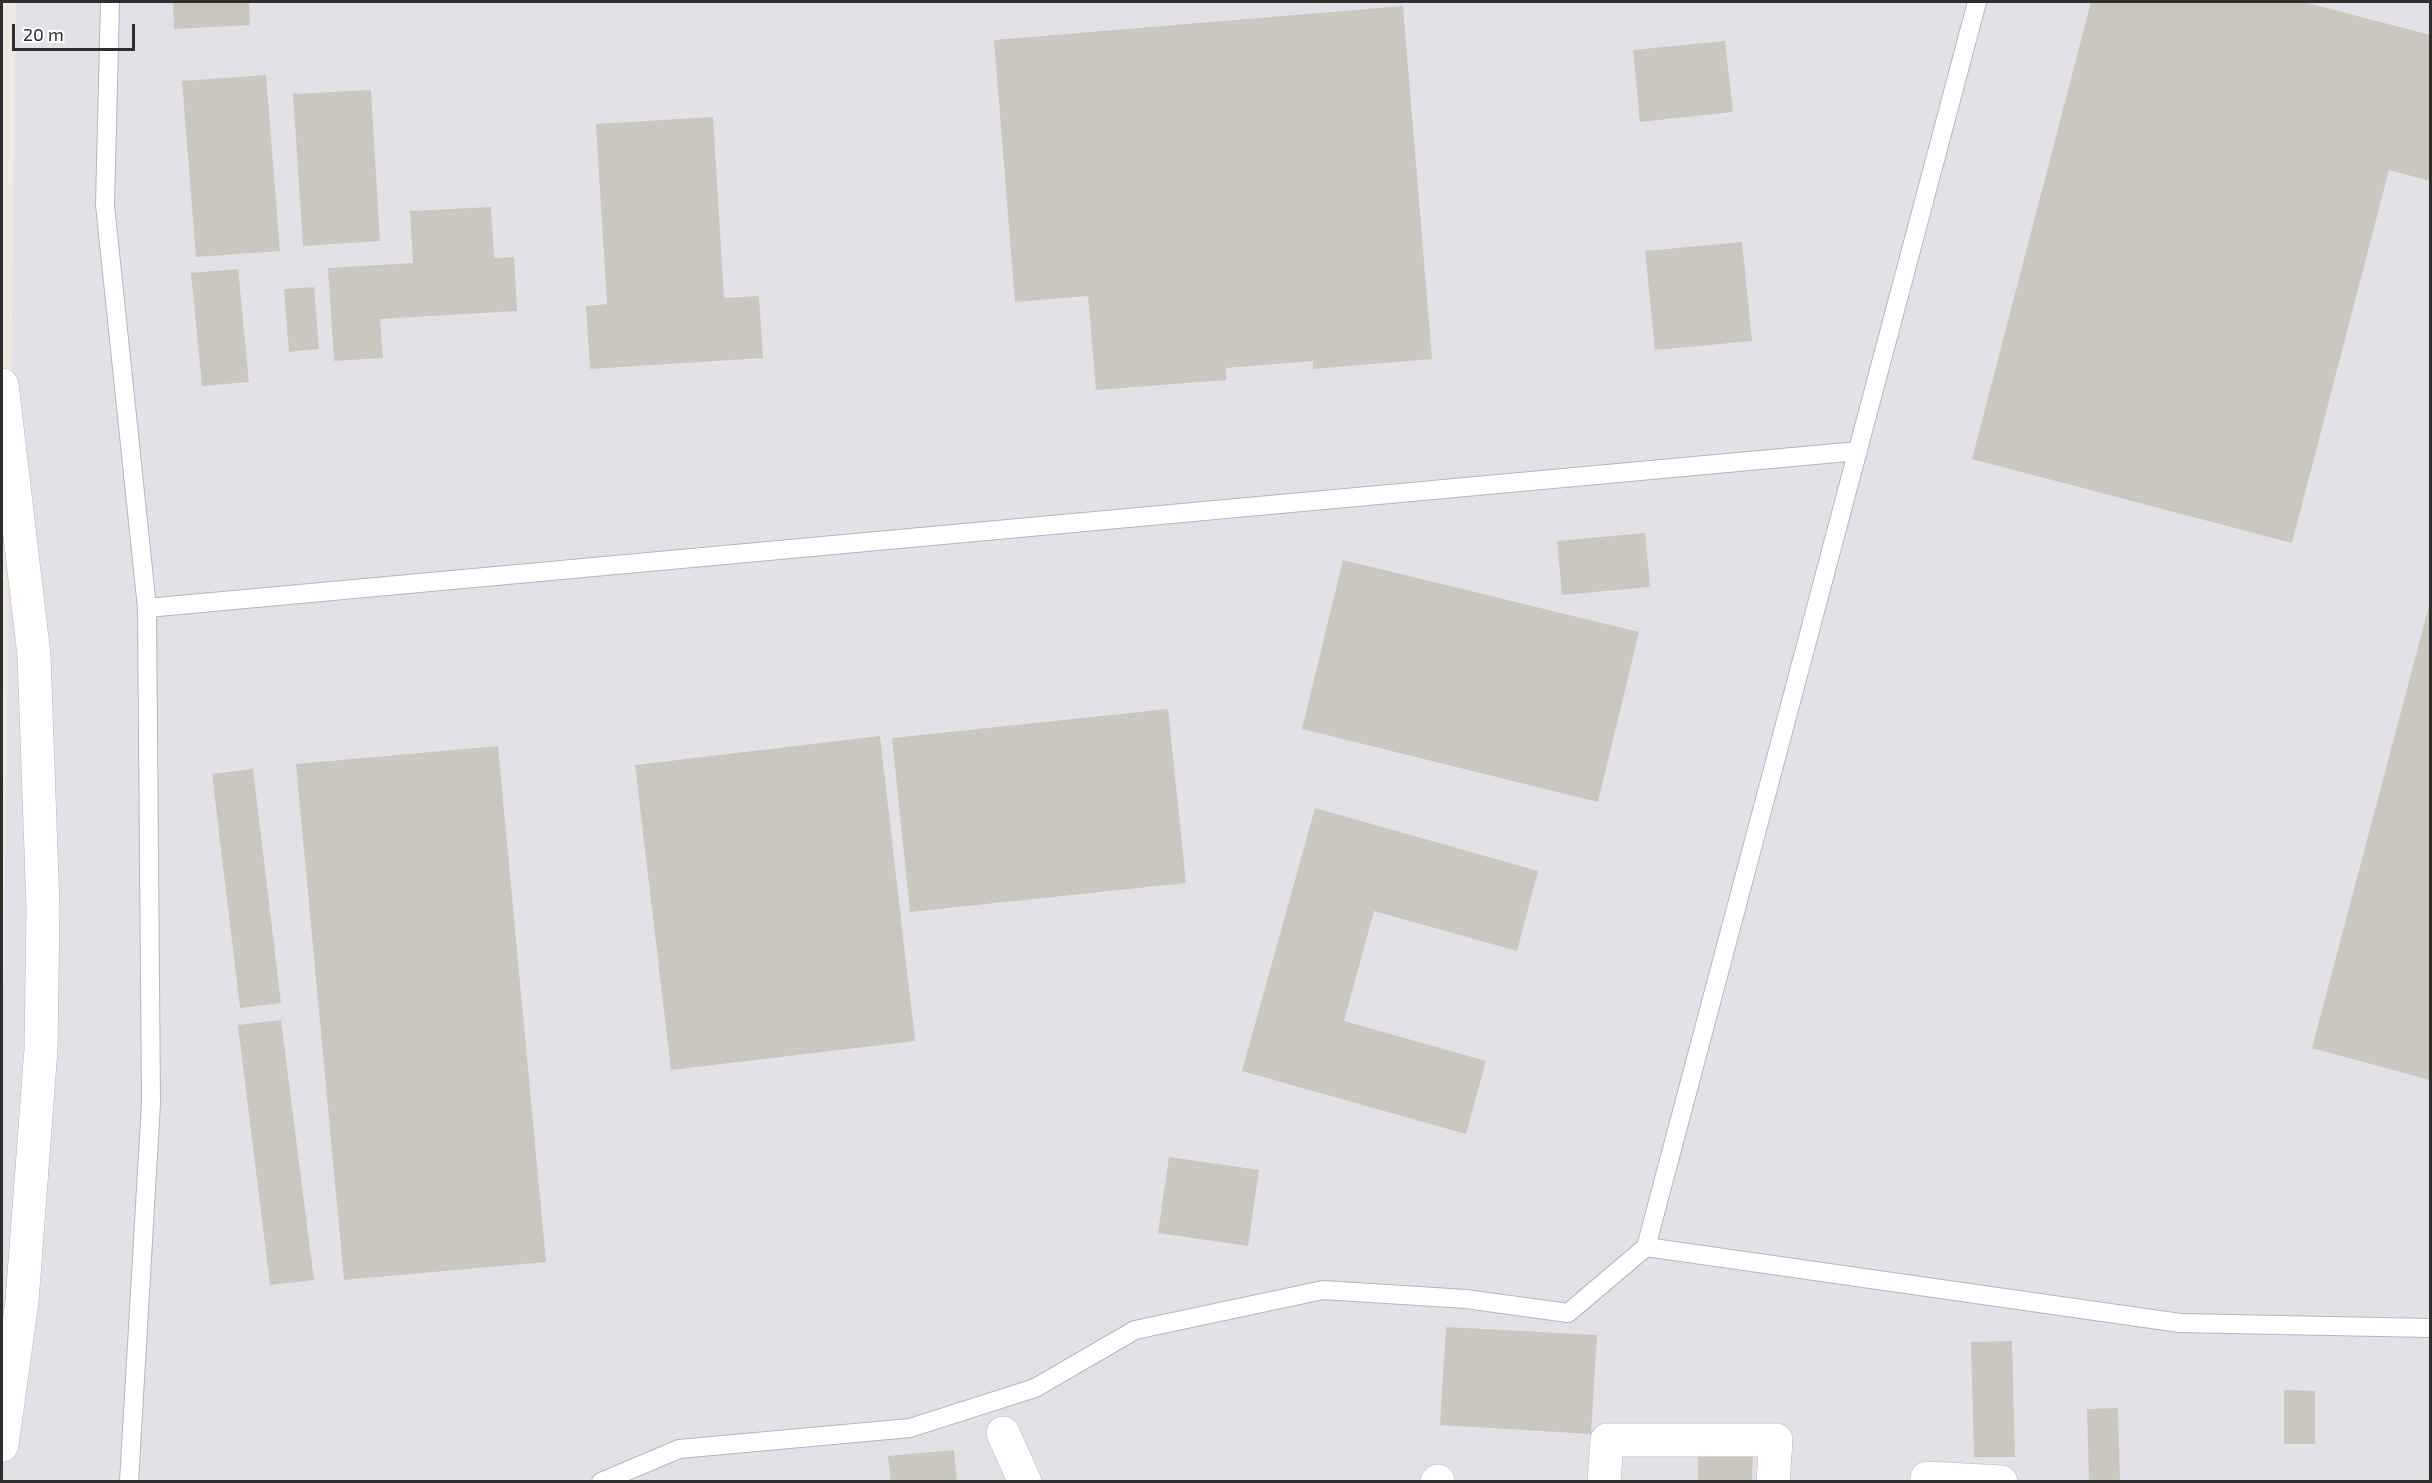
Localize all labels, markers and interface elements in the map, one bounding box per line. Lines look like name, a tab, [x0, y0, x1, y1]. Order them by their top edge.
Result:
scale bar	[15, 12, 138, 50]
text: 20 m	[23, 23, 64, 45]

